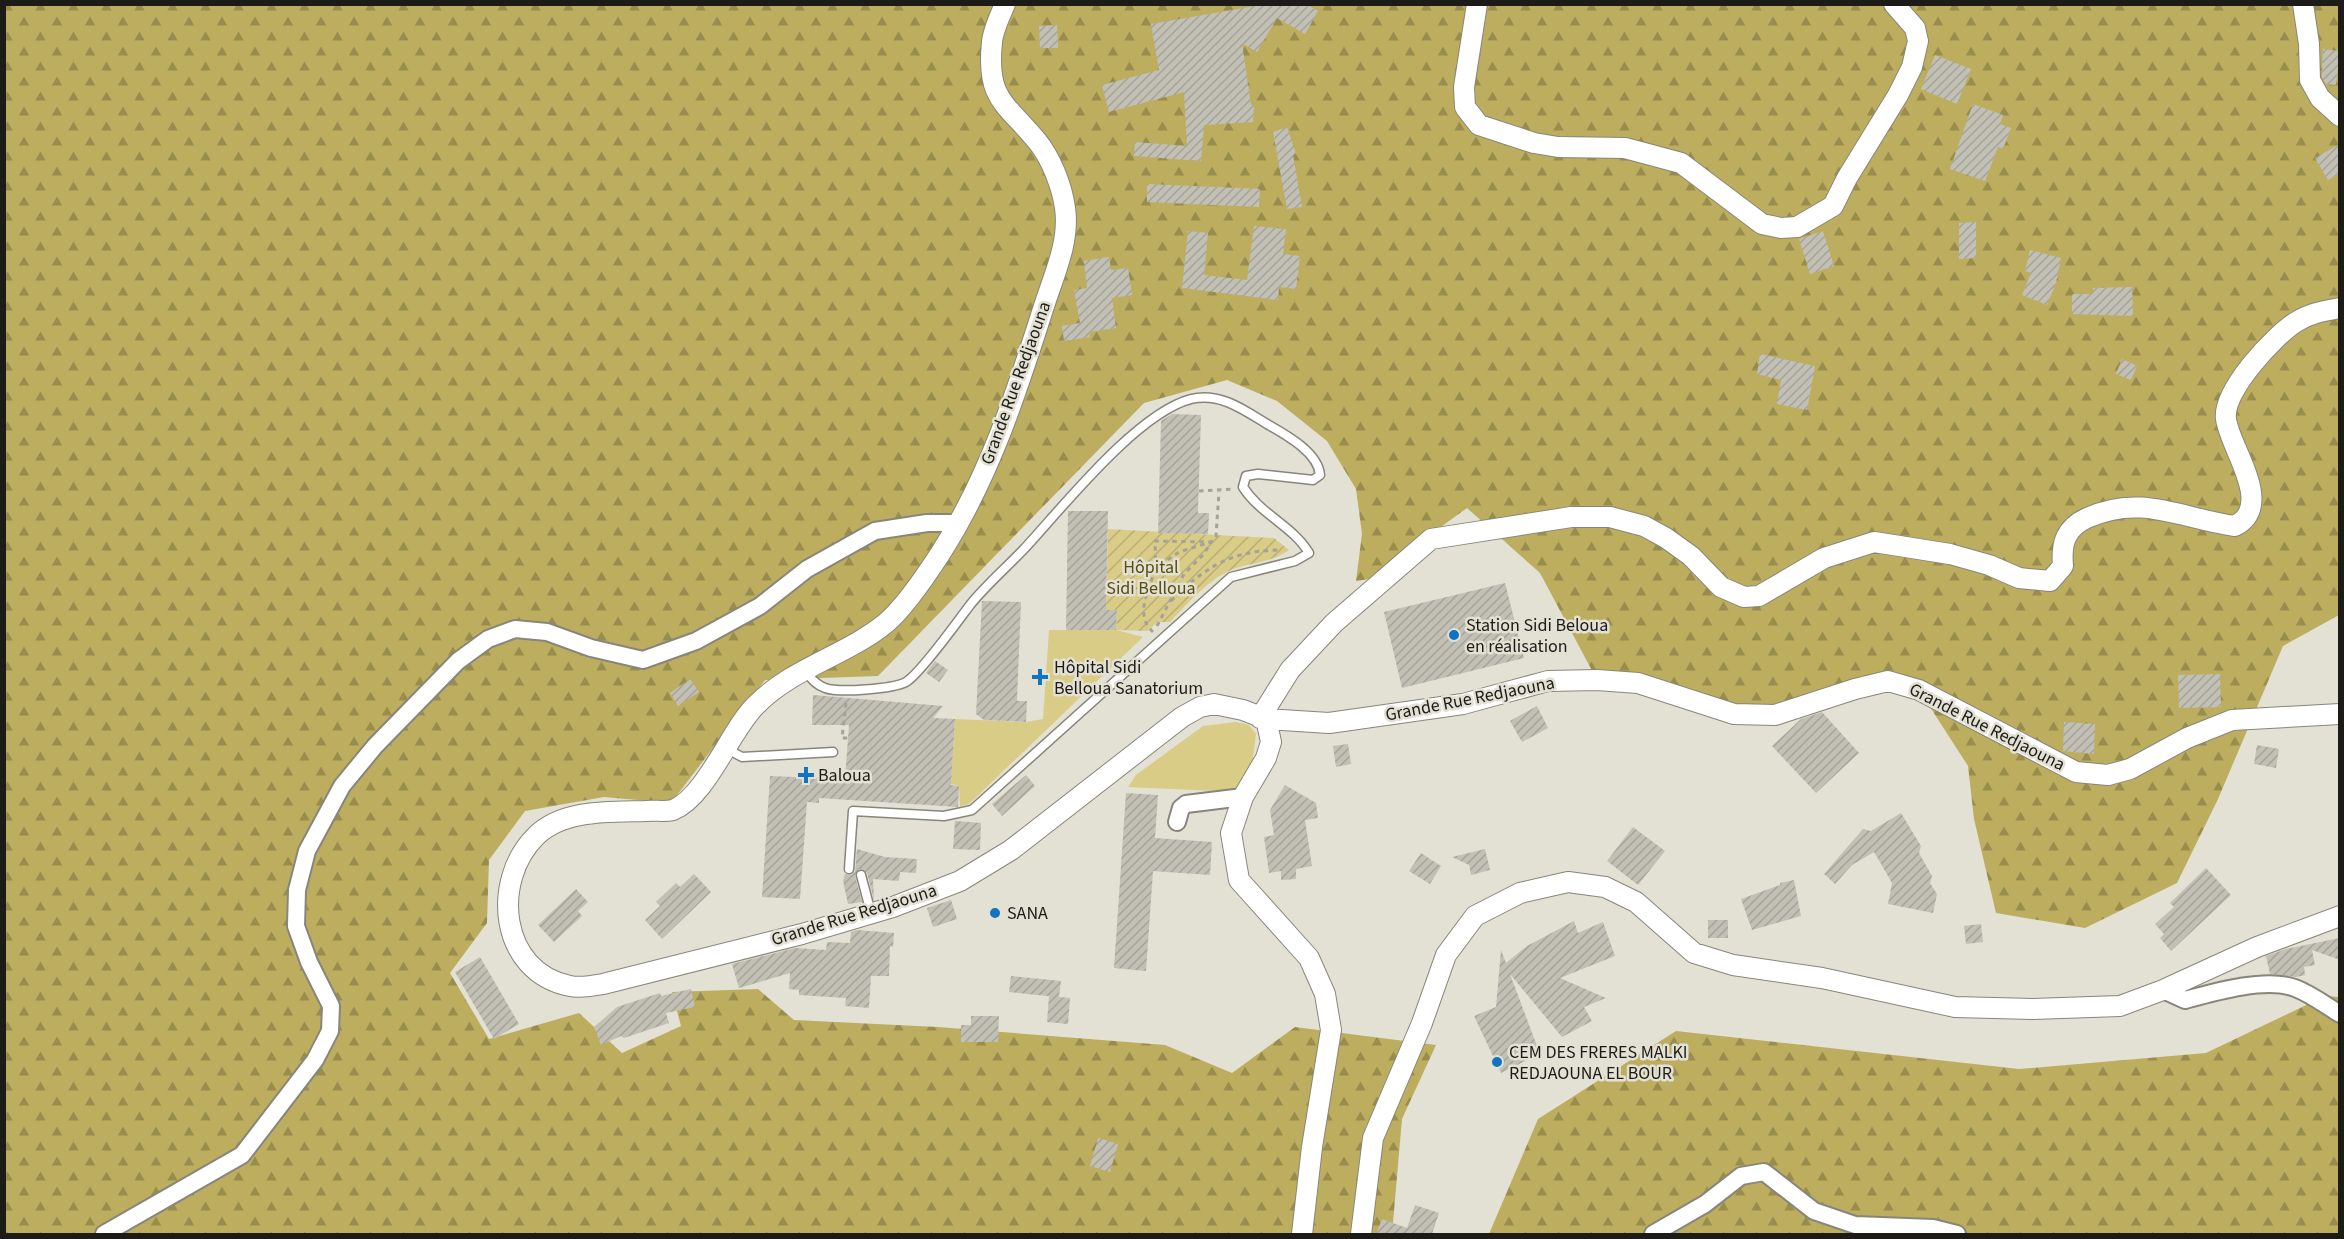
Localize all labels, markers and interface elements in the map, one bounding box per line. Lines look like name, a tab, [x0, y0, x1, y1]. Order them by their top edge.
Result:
street label: Grande Rue Redjaouna	[975, 298, 1057, 468]
park label: Hôpital Sidi Belloua	[1106, 555, 1196, 601]
place label: Station Sidi Beloua en réalisation	[1466, 613, 1608, 659]
marker: Station Sidi Beloua en réalisation	[1447, 628, 1461, 642]
place label: Hôpital Sidi Belloua Sanatorium	[1054, 655, 1203, 701]
marker: Hôpital Sidi Belloua Sanatorium	[1031, 668, 1049, 686]
street label: Grande Rue Redjaouna	[1383, 670, 1557, 728]
street label: Grande Rue Redjaouna	[1905, 677, 2069, 777]
place label: Baloua	[818, 763, 871, 788]
marker: Baloua	[799, 768, 813, 782]
street label: Grande Rue Redjaouna	[768, 878, 940, 952]
place label: SANA	[1007, 901, 1048, 926]
marker: SANA	[988, 906, 1002, 920]
place label: CEM DES FRERES MALKI REDJAOUNA EL BOUR	[1509, 1040, 1688, 1086]
marker: CEM DES FRERES MALKI REDJAOUNA EL BOUR	[1490, 1055, 1504, 1069]

